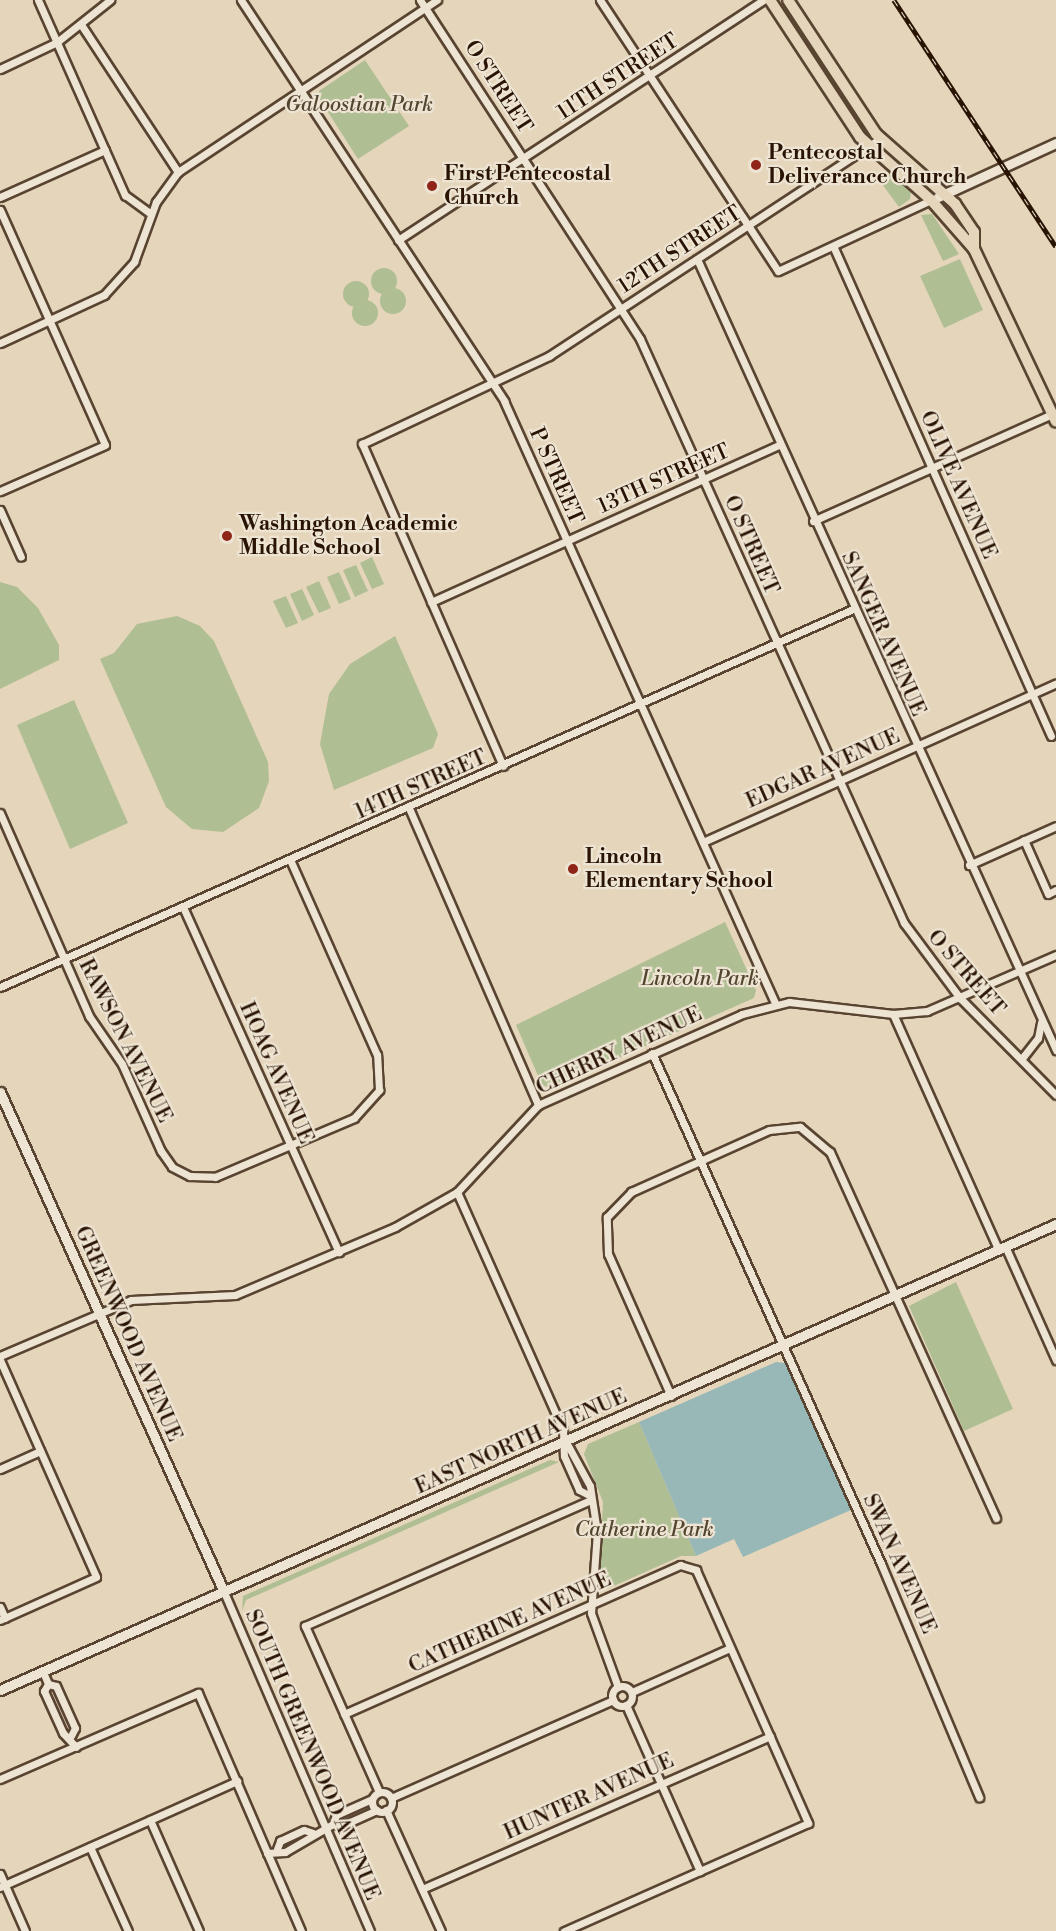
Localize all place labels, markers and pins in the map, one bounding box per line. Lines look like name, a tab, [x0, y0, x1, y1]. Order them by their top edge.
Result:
place label: Pentecostal Deliverance Church	[768, 140, 966, 190]
marker: Pentecostal Deliverance Church	[749, 158, 763, 172]
place label: First Pentecostal Church	[444, 161, 611, 211]
marker: First Pentecostal Church	[425, 179, 439, 193]
place label: Washington Academic Middle School	[239, 511, 458, 561]
marker: Washington Academic Middle School	[220, 529, 234, 543]
place label: Lincoln Elementary School	[585, 844, 773, 894]
marker: Lincoln Elementary School	[566, 862, 580, 876]

